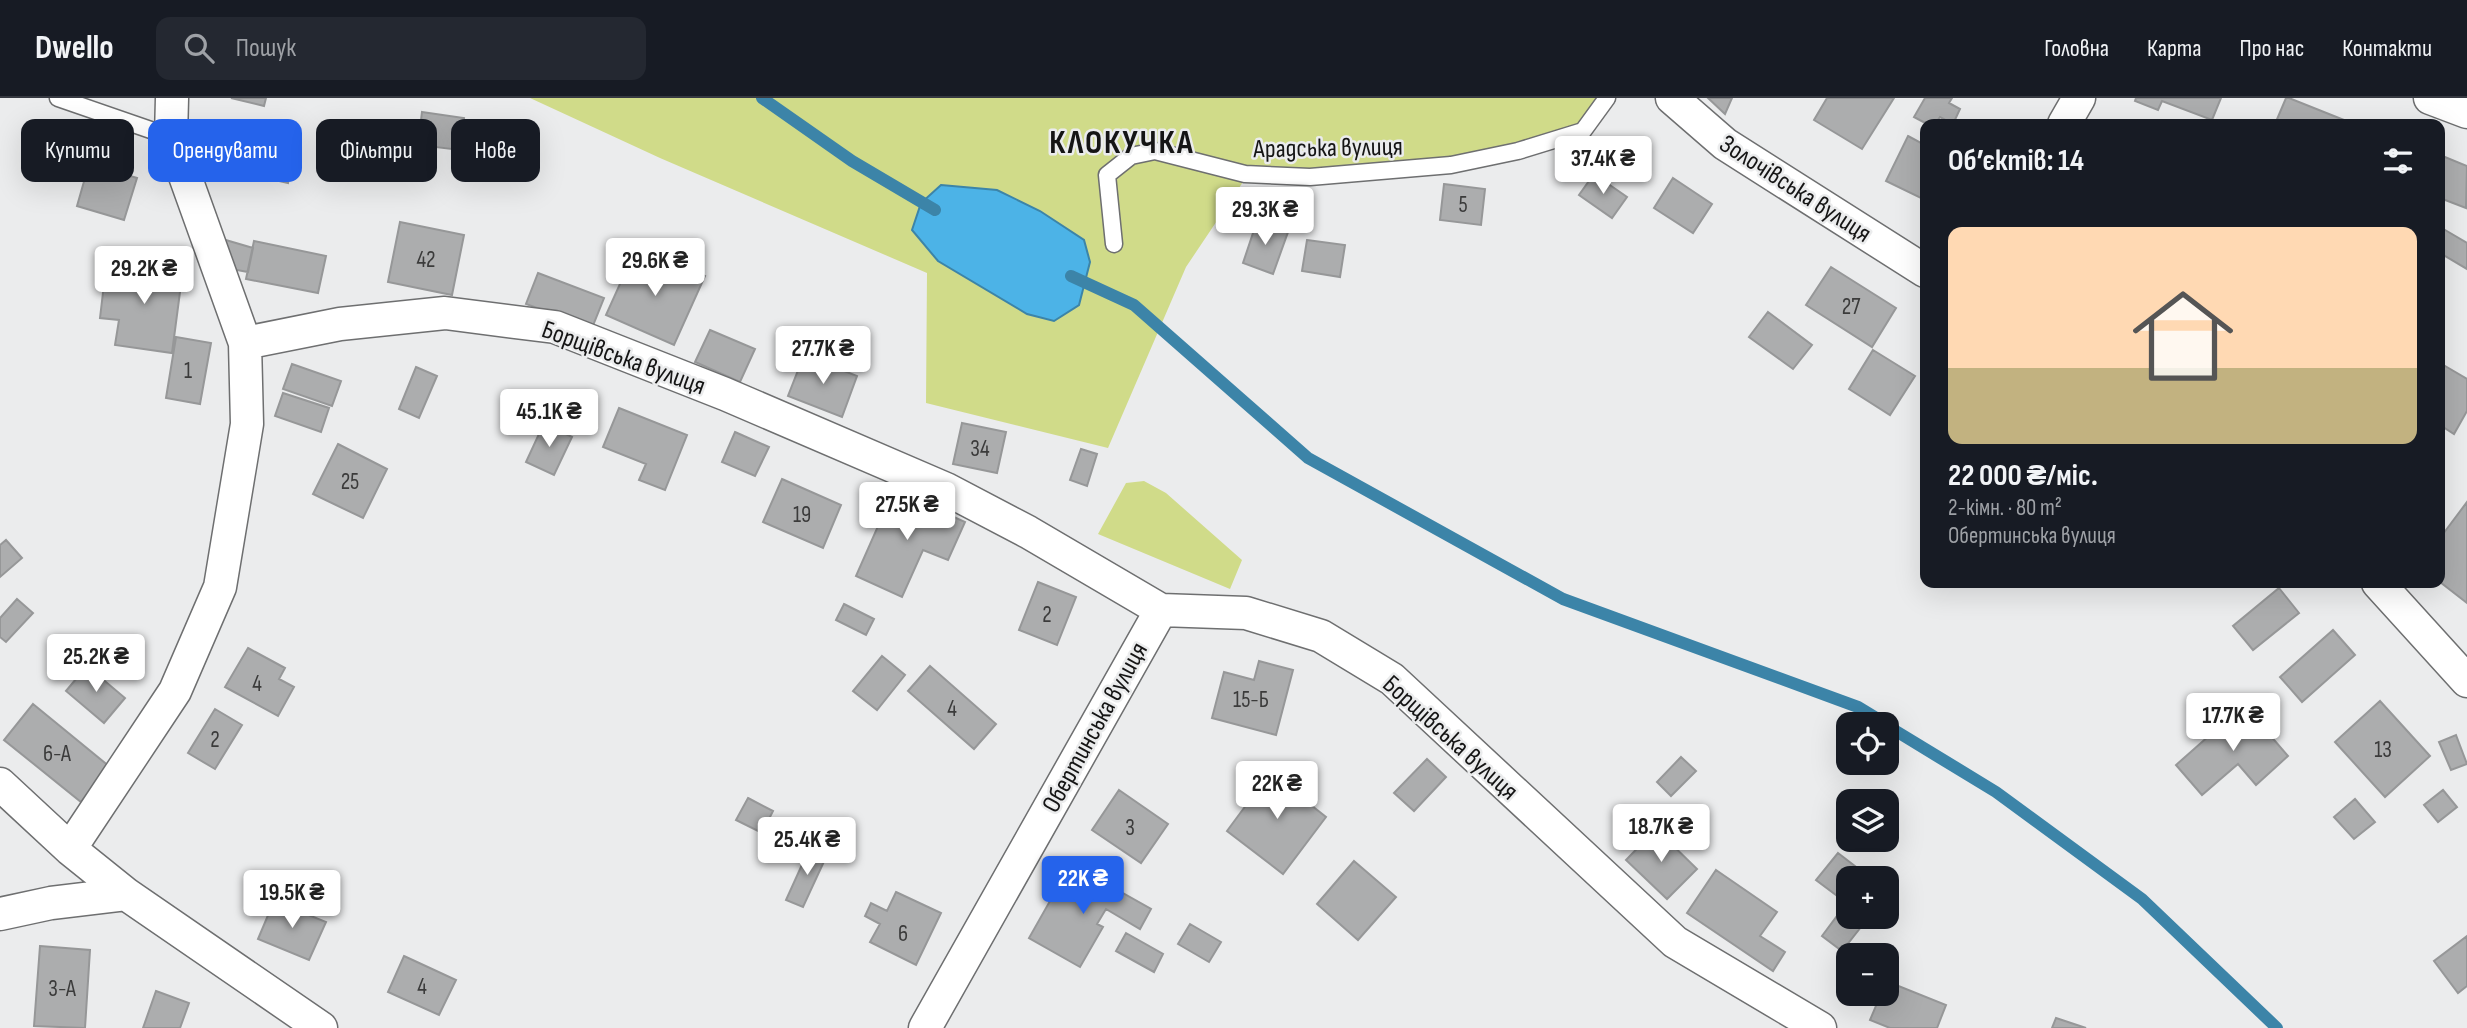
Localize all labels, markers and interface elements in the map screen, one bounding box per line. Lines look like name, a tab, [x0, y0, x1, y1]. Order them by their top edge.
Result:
search box	[156, 17, 646, 80]
text: Dwello	[35, 28, 114, 68]
icon: search	[180, 29, 218, 67]
text: Пошук	[236, 33, 296, 64]
text: Головна	[2044, 34, 2109, 63]
text: Карта	[2147, 34, 2201, 63]
text: Про нас	[2239, 34, 2304, 63]
text: Контакти	[2342, 34, 2432, 63]
chip: Купити	[21, 119, 134, 182]
chip: Орендувати	[148, 119, 302, 182]
chip: Фільтри	[316, 119, 437, 182]
chip: Нове	[451, 119, 540, 182]
district label: КЛОКУЧКА	[1049, 123, 1195, 163]
street label: Золочівська вулиця	[1714, 129, 1877, 250]
street label: Арадська вулиця	[1252, 132, 1403, 165]
pin: 37.4K ₴	[1538, 136, 1668, 196]
icon: filters	[2379, 142, 2417, 180]
text: Об’єктів: 14	[1948, 143, 2084, 179]
text: 37.4K ₴	[1571, 145, 1635, 173]
pin: 29.3K ₴	[1200, 188, 1330, 247]
house number: 5	[1458, 191, 1468, 219]
text: 29.3K ₴	[1232, 196, 1298, 224]
pin: 29.6K ₴	[590, 238, 720, 298]
pin: 29.2K ₴	[79, 246, 209, 306]
house number: 42	[416, 246, 436, 274]
text: 29.6K ₴	[622, 247, 688, 275]
text: 29.2K ₴	[111, 255, 177, 283]
icon: home	[2120, 273, 2246, 399]
house number: 27	[1842, 293, 1860, 321]
street label: Борщівська вулиця	[538, 314, 709, 402]
pin: 27.7K ₴	[758, 327, 888, 386]
text: 27.7K ₴	[792, 335, 854, 363]
house number: 1	[184, 357, 192, 385]
pin: 45.1K ₴	[484, 390, 614, 449]
text: 45.1K ₴	[516, 398, 582, 426]
house number: 34	[970, 435, 990, 463]
text: 22 000 ₴/міс.	[1948, 458, 2098, 494]
house number: 25	[341, 468, 359, 496]
pin: 27.5K ₴	[842, 482, 972, 542]
text: 27.5K ₴	[875, 491, 939, 519]
text: 2-кімн. · 80 m²	[1948, 494, 2062, 522]
house number: 19	[793, 501, 811, 529]
text: Обертинська вулиця	[1948, 522, 2116, 550]
house number: 2	[1042, 601, 1052, 629]
pin: 25.2K ₴	[31, 634, 161, 694]
street label: Обертинська вулиця	[1036, 637, 1155, 818]
text: 25.2K ₴	[63, 643, 129, 671]
street label: Борщівська вулиця	[1376, 669, 1524, 807]
house number: 4	[252, 670, 262, 698]
house number: 15-Б	[1233, 686, 1269, 714]
pin: 17.7K ₴	[2168, 694, 2298, 753]
house number: 4	[947, 695, 957, 723]
text: 17.7K ₴	[2202, 702, 2264, 730]
map controls	[1836, 712, 1899, 1006]
button: locate	[1836, 712, 1899, 775]
house number: 2	[210, 726, 220, 754]
house number: 13	[2374, 736, 2392, 764]
house number: 6-А	[43, 740, 71, 768]
pin: 22K ₴	[1228, 762, 1326, 821]
text: 22K ₴	[1252, 770, 1302, 798]
button: layers	[1836, 789, 1899, 852]
pin: 18.7K ₴	[1596, 804, 1726, 864]
text: 18.7K ₴	[1629, 813, 1693, 841]
house number: 3	[1125, 814, 1135, 842]
pin: 25.4K ₴	[742, 818, 872, 877]
text: 25.4K ₴	[774, 826, 840, 854]
pin: 22K ₴	[1034, 856, 1132, 916]
text: 22K ₴	[1058, 865, 1108, 893]
button: +	[1836, 866, 1899, 929]
pin: 19.5K ₴	[227, 870, 357, 930]
text: 19.5K ₴	[259, 879, 325, 907]
house number: 6	[898, 920, 908, 948]
button: −	[1836, 943, 1899, 1006]
house number: 4	[417, 973, 427, 1001]
house number: 3-А	[48, 975, 76, 1003]

